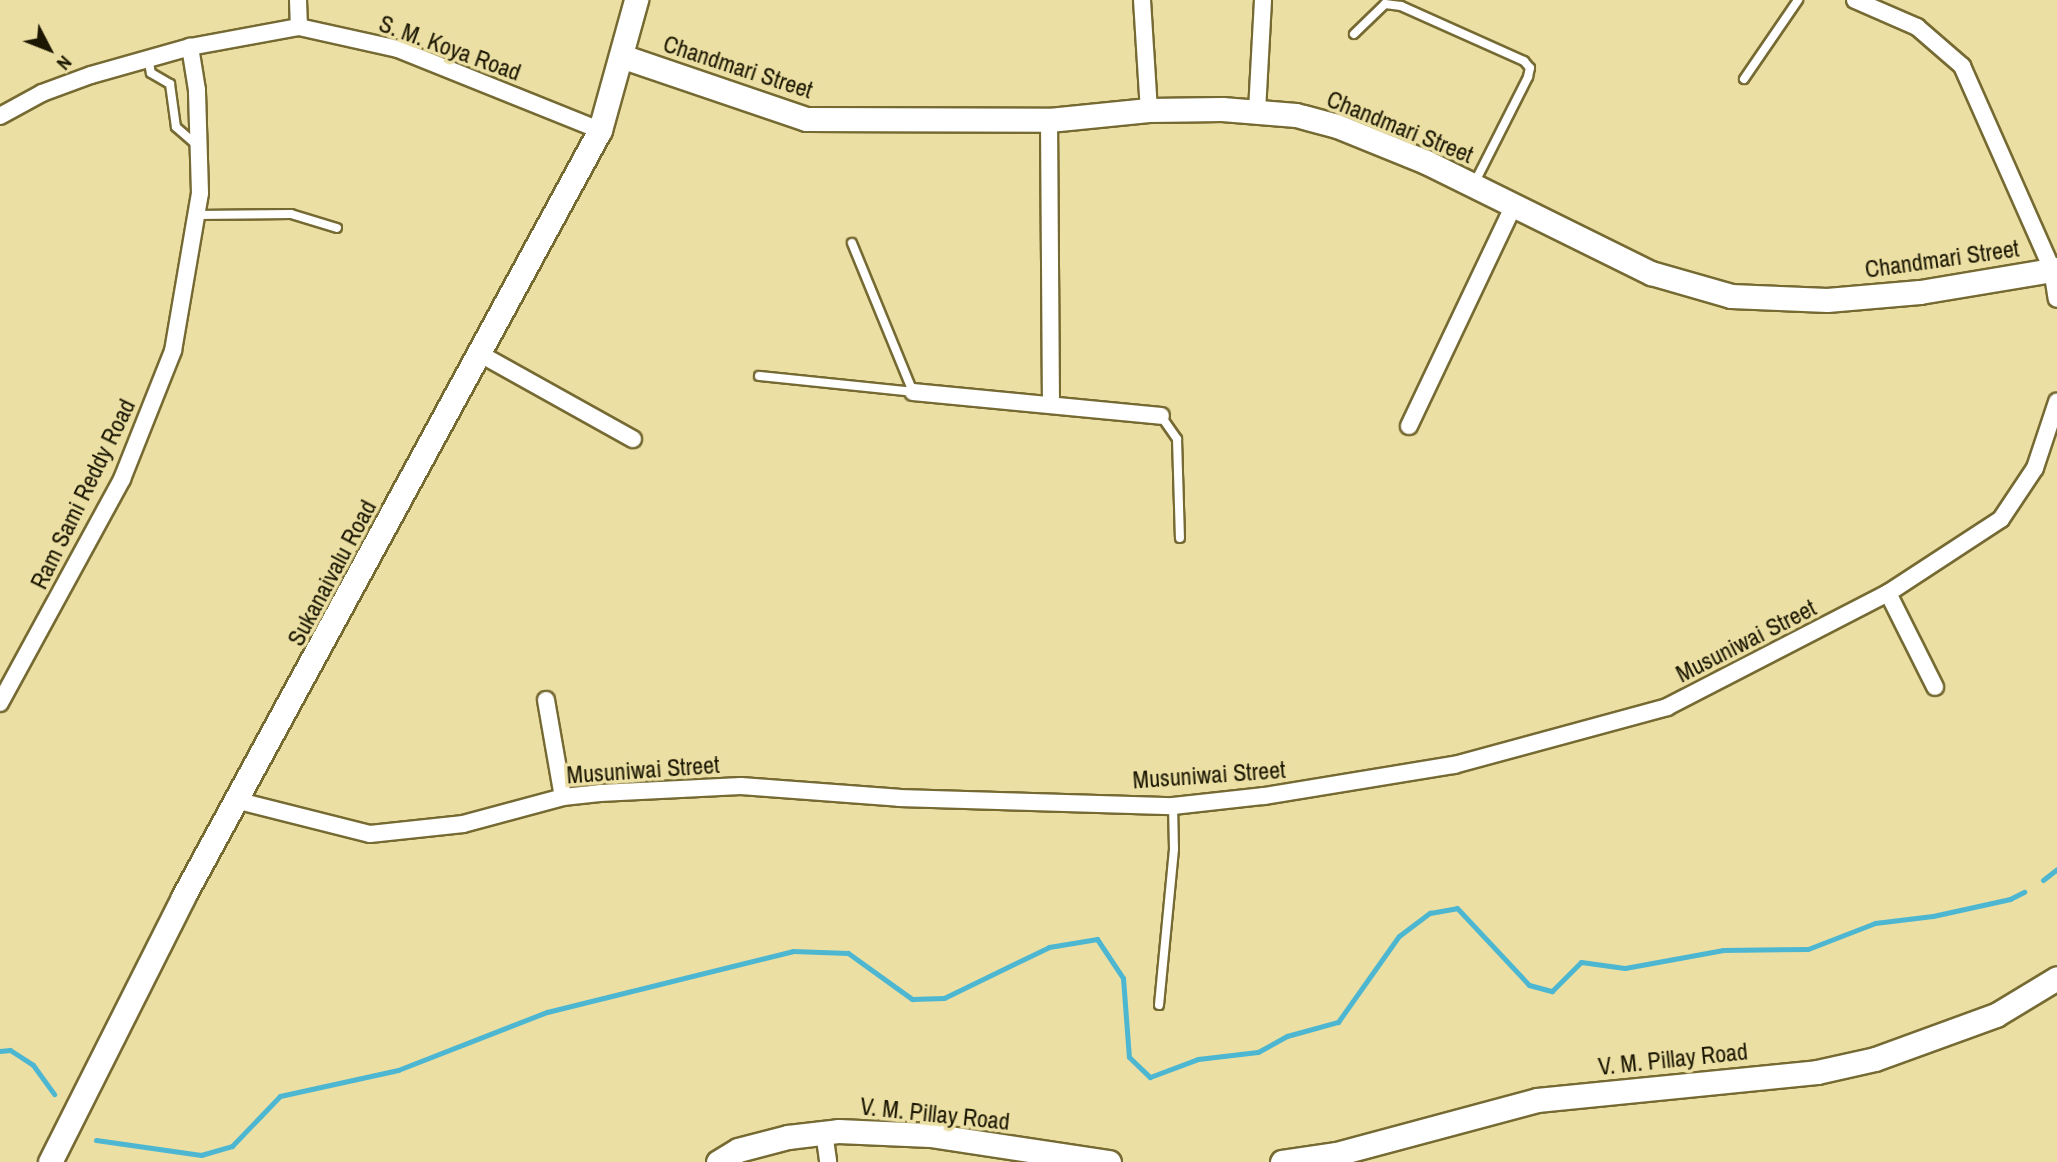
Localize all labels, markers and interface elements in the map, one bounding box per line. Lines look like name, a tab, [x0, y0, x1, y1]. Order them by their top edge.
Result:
street label: S. M. Koya Road	[375, 9, 525, 87]
north arrow	[14, 14, 84, 84]
street label: Chandmari Street	[660, 29, 816, 105]
text: N	[51, 50, 78, 76]
street label: Chandmari Street	[1323, 85, 1477, 169]
street label: Chandmari Street	[1863, 234, 2021, 284]
street label: Ram Sami Reddy Road	[25, 394, 141, 594]
street label: Sukanaivalu Road	[282, 495, 382, 651]
street label: Musuniwai Street	[1671, 593, 1821, 689]
street label: Musuniwai Street	[566, 750, 720, 790]
street label: Musuniwai Street	[1132, 755, 1286, 795]
street label: V. M. Pillay Road	[1597, 1037, 1749, 1081]
street label: V. M. Pillay Road	[859, 1092, 1011, 1136]

